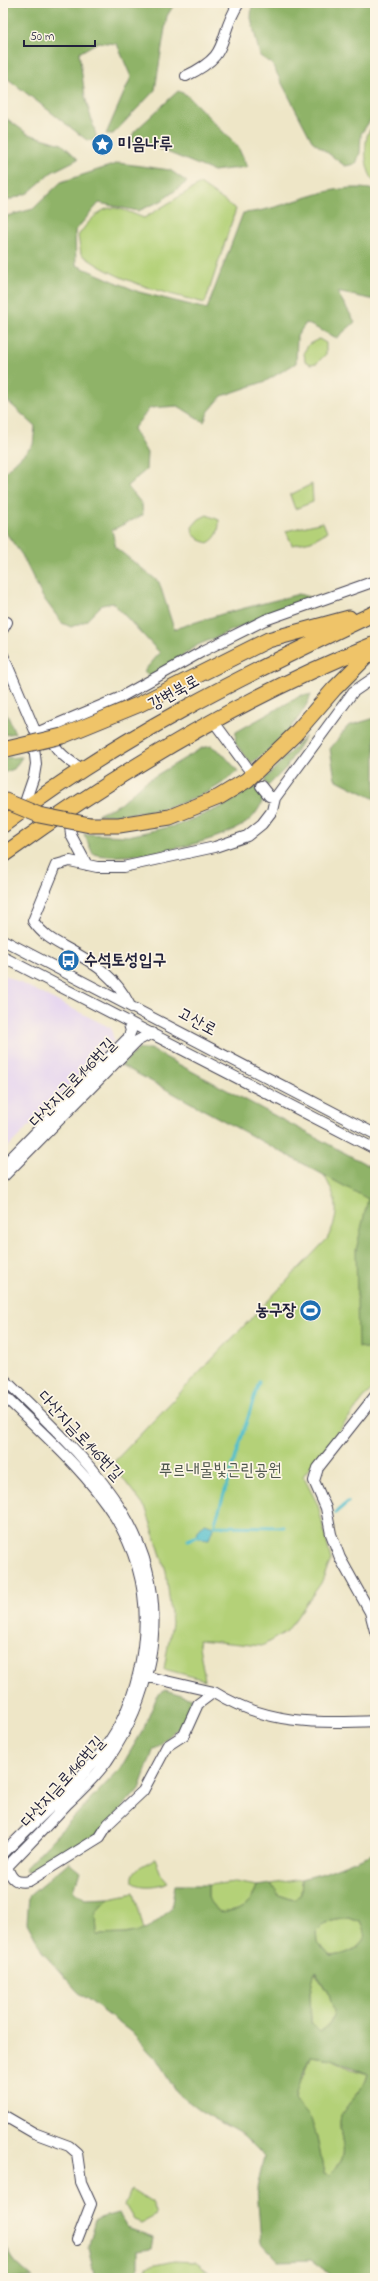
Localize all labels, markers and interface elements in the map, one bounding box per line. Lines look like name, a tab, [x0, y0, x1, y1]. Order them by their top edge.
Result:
scale bar	[24, 22, 95, 48]
text: 50 m	[30, 28, 54, 46]
place icon: 미음나루	[90, 131, 116, 157]
place label: 미음나루	[118, 132, 173, 157]
street label: 강변북로	[144, 669, 204, 717]
bus stop icon: 수석토성입구	[55, 947, 81, 973]
place label: 수석토성입구	[84, 948, 166, 973]
street label: 고산로	[173, 1001, 221, 1043]
street label: 다산지금로146번길	[24, 1032, 122, 1133]
sports icon: 농구장	[298, 1297, 324, 1323]
place label: 농구장	[255, 1298, 296, 1323]
street label: 다산지금로146번길	[31, 1385, 129, 1487]
park label: 푸르내물빛근린공원	[158, 1458, 282, 1483]
street label: 다산지금로146번길	[15, 1730, 111, 1833]

